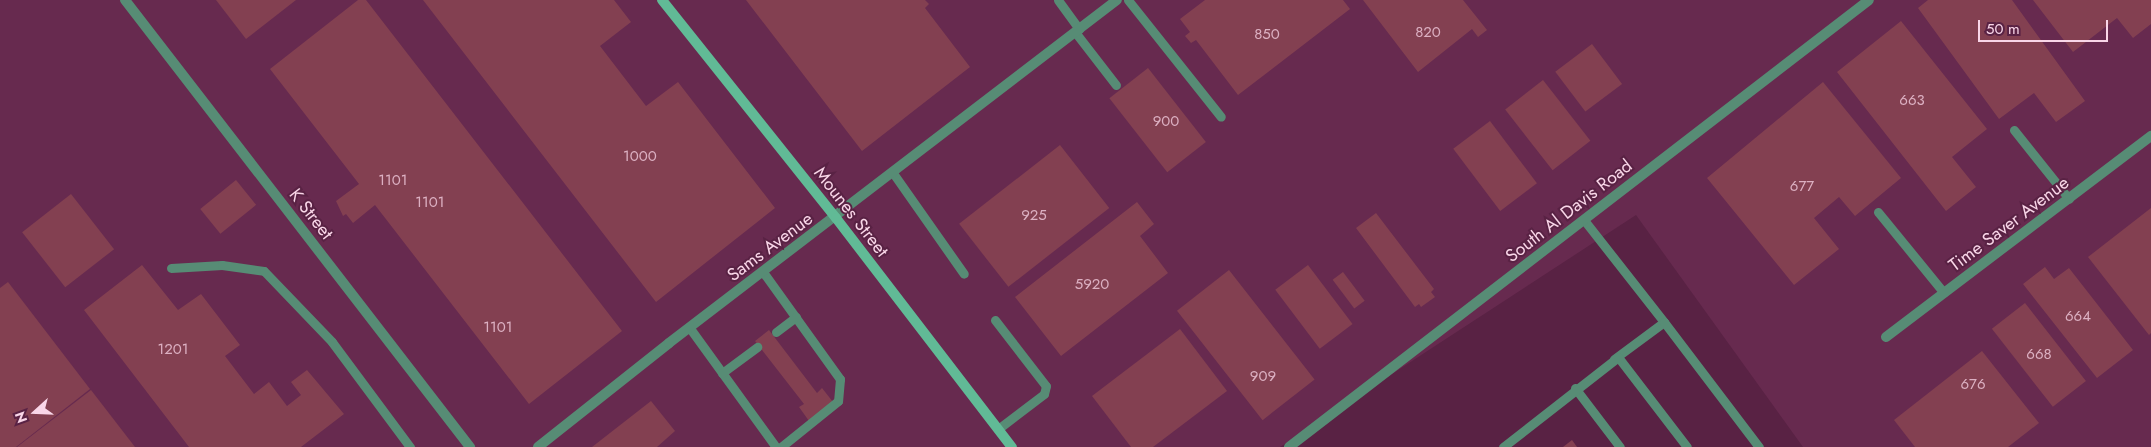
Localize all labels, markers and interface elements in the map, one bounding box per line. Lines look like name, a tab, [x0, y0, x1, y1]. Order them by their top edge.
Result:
scale bar	[1981, 10, 2111, 42]
text: 50 m	[1986, 18, 2020, 40]
house number: 820	[1415, 24, 1441, 42]
house number: 850	[1254, 26, 1280, 44]
house number: 663	[1899, 92, 1925, 110]
house number: 900	[1153, 113, 1179, 131]
house number: 1000	[623, 148, 657, 166]
street label: South Al Davis Road	[1501, 155, 1637, 267]
street label: Mounes Street	[809, 163, 893, 261]
house number: 1101	[378, 172, 408, 190]
street label: Time Saver Avenue	[1945, 172, 2073, 276]
house number: 677	[1790, 178, 1814, 196]
street label: K Street	[284, 184, 338, 244]
house number: 1101	[415, 194, 445, 212]
house number: 925	[1021, 207, 1047, 225]
street label: Sams Avenue	[723, 208, 817, 286]
house number: 5920	[1075, 276, 1109, 294]
house number: 664	[2065, 308, 2091, 326]
house number: 1101	[483, 319, 513, 337]
house number: 1201	[157, 341, 189, 359]
house number: 668	[2026, 346, 2052, 364]
house number: 909	[1250, 368, 1276, 386]
house number: 676	[1960, 376, 1986, 394]
north arrow	[10, 387, 60, 437]
text: N	[10, 408, 32, 426]

